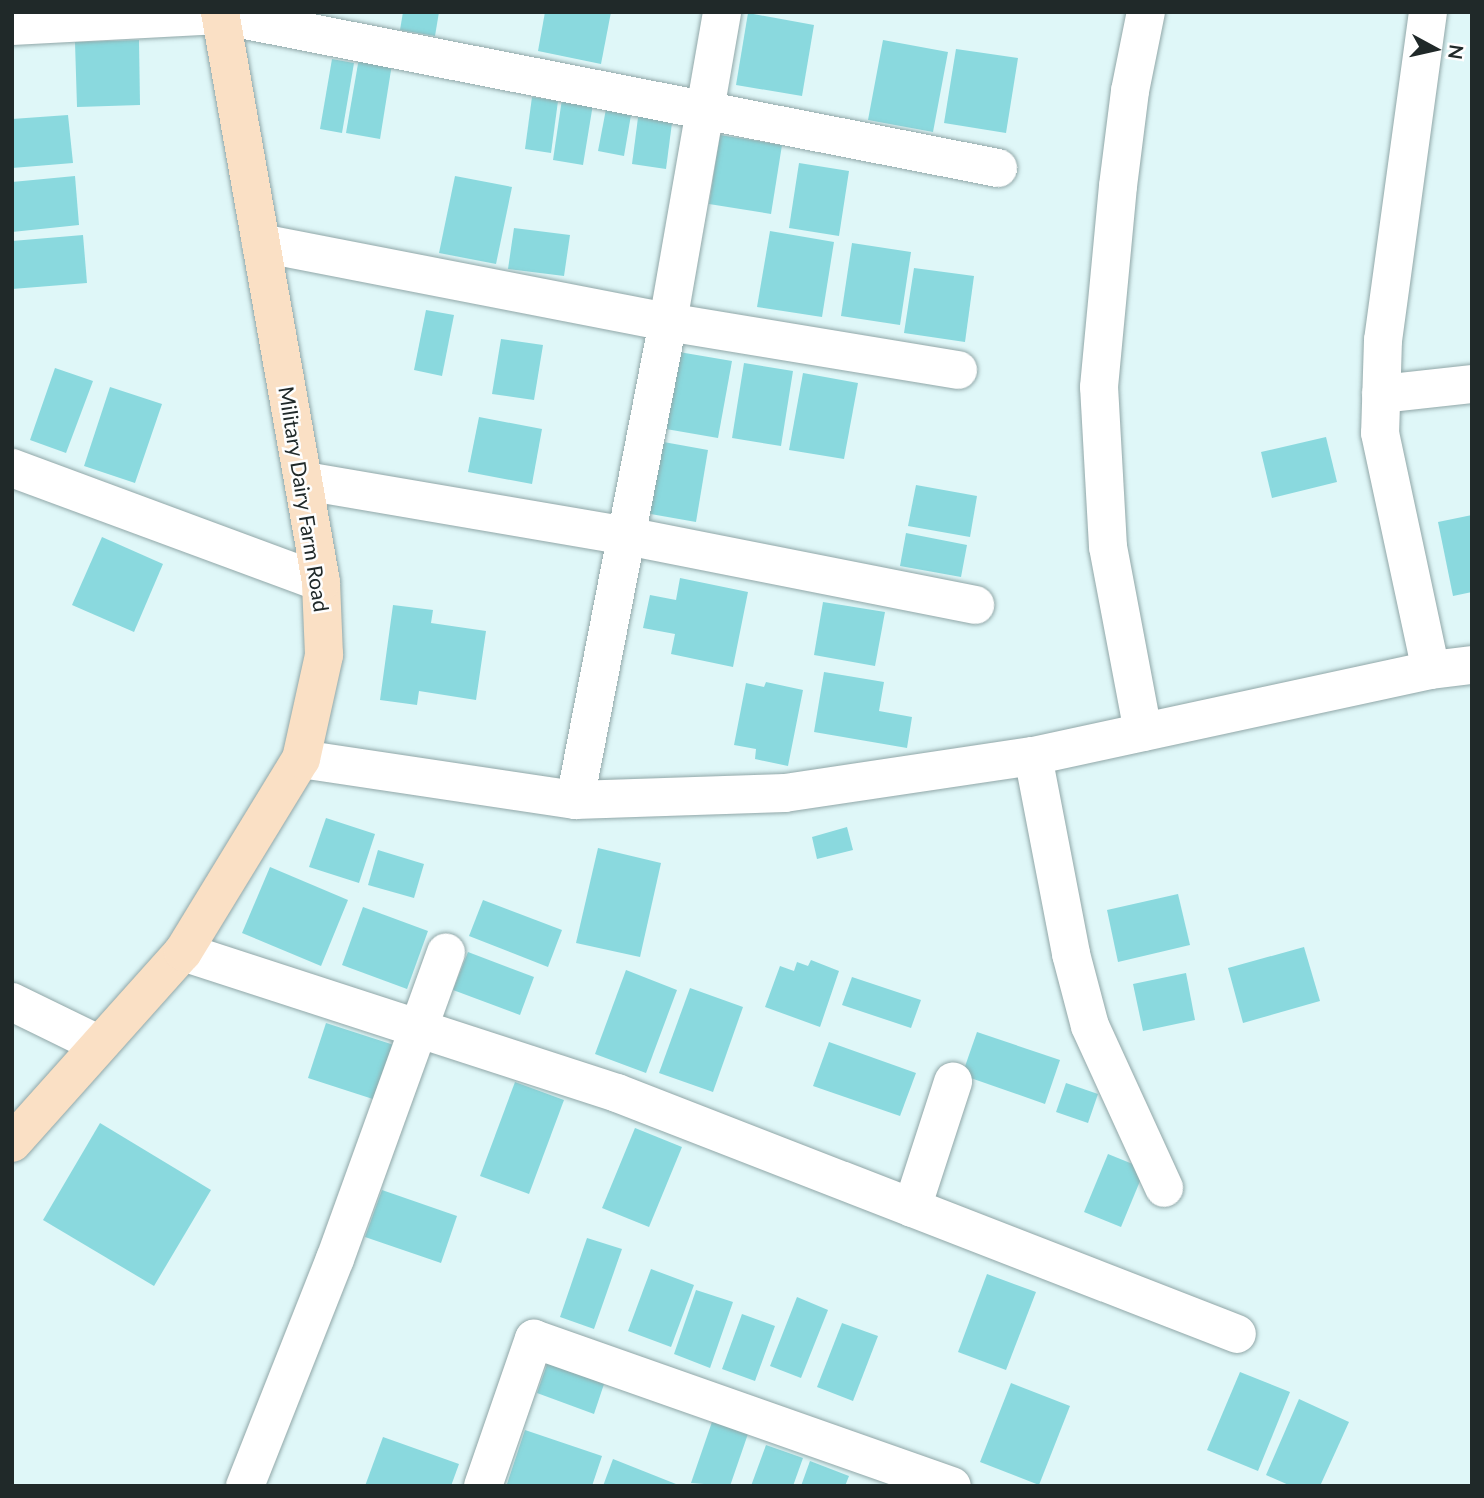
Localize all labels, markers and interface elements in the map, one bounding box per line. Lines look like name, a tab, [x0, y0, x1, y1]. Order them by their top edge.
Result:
north arrow	[1400, 14, 1470, 84]
text: N	[1444, 43, 1469, 61]
street label: Military Dairy Farm Road	[274, 384, 334, 614]

